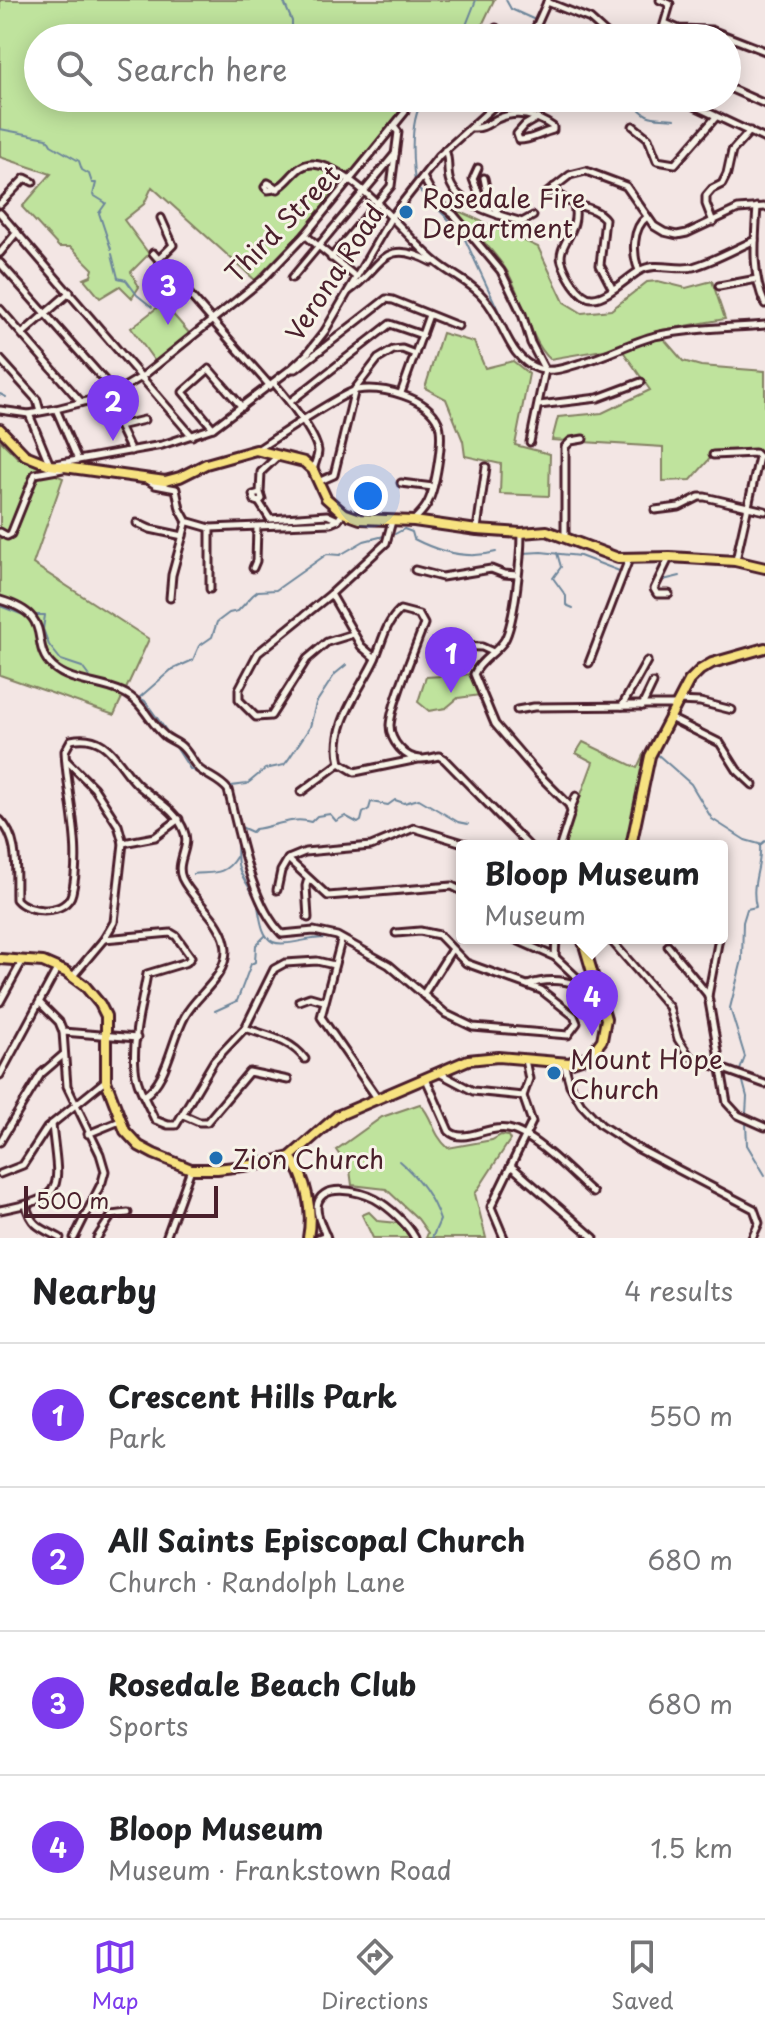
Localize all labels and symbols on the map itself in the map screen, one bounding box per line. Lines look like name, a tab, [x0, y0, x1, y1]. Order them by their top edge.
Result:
street label: Third Street	[215, 155, 349, 291]
place label: Rosedale Fire Department	[422, 178, 586, 247]
street label: Verona Road	[275, 196, 393, 348]
marker: Rosedale Fire Department	[397, 203, 415, 221]
pin: 3	[142, 259, 194, 325]
pin: 2	[87, 375, 139, 441]
your location	[348, 476, 388, 516]
pin: 1	[425, 627, 477, 693]
pin: 4	[566, 970, 618, 1036]
place label: Mount Hope Church	[570, 1039, 723, 1108]
marker: Mount Hope Church	[545, 1064, 563, 1082]
place label: Zion Church	[232, 1139, 384, 1178]
marker: Zion Church	[207, 1149, 225, 1167]
scale bar	[24, 1182, 218, 1218]

